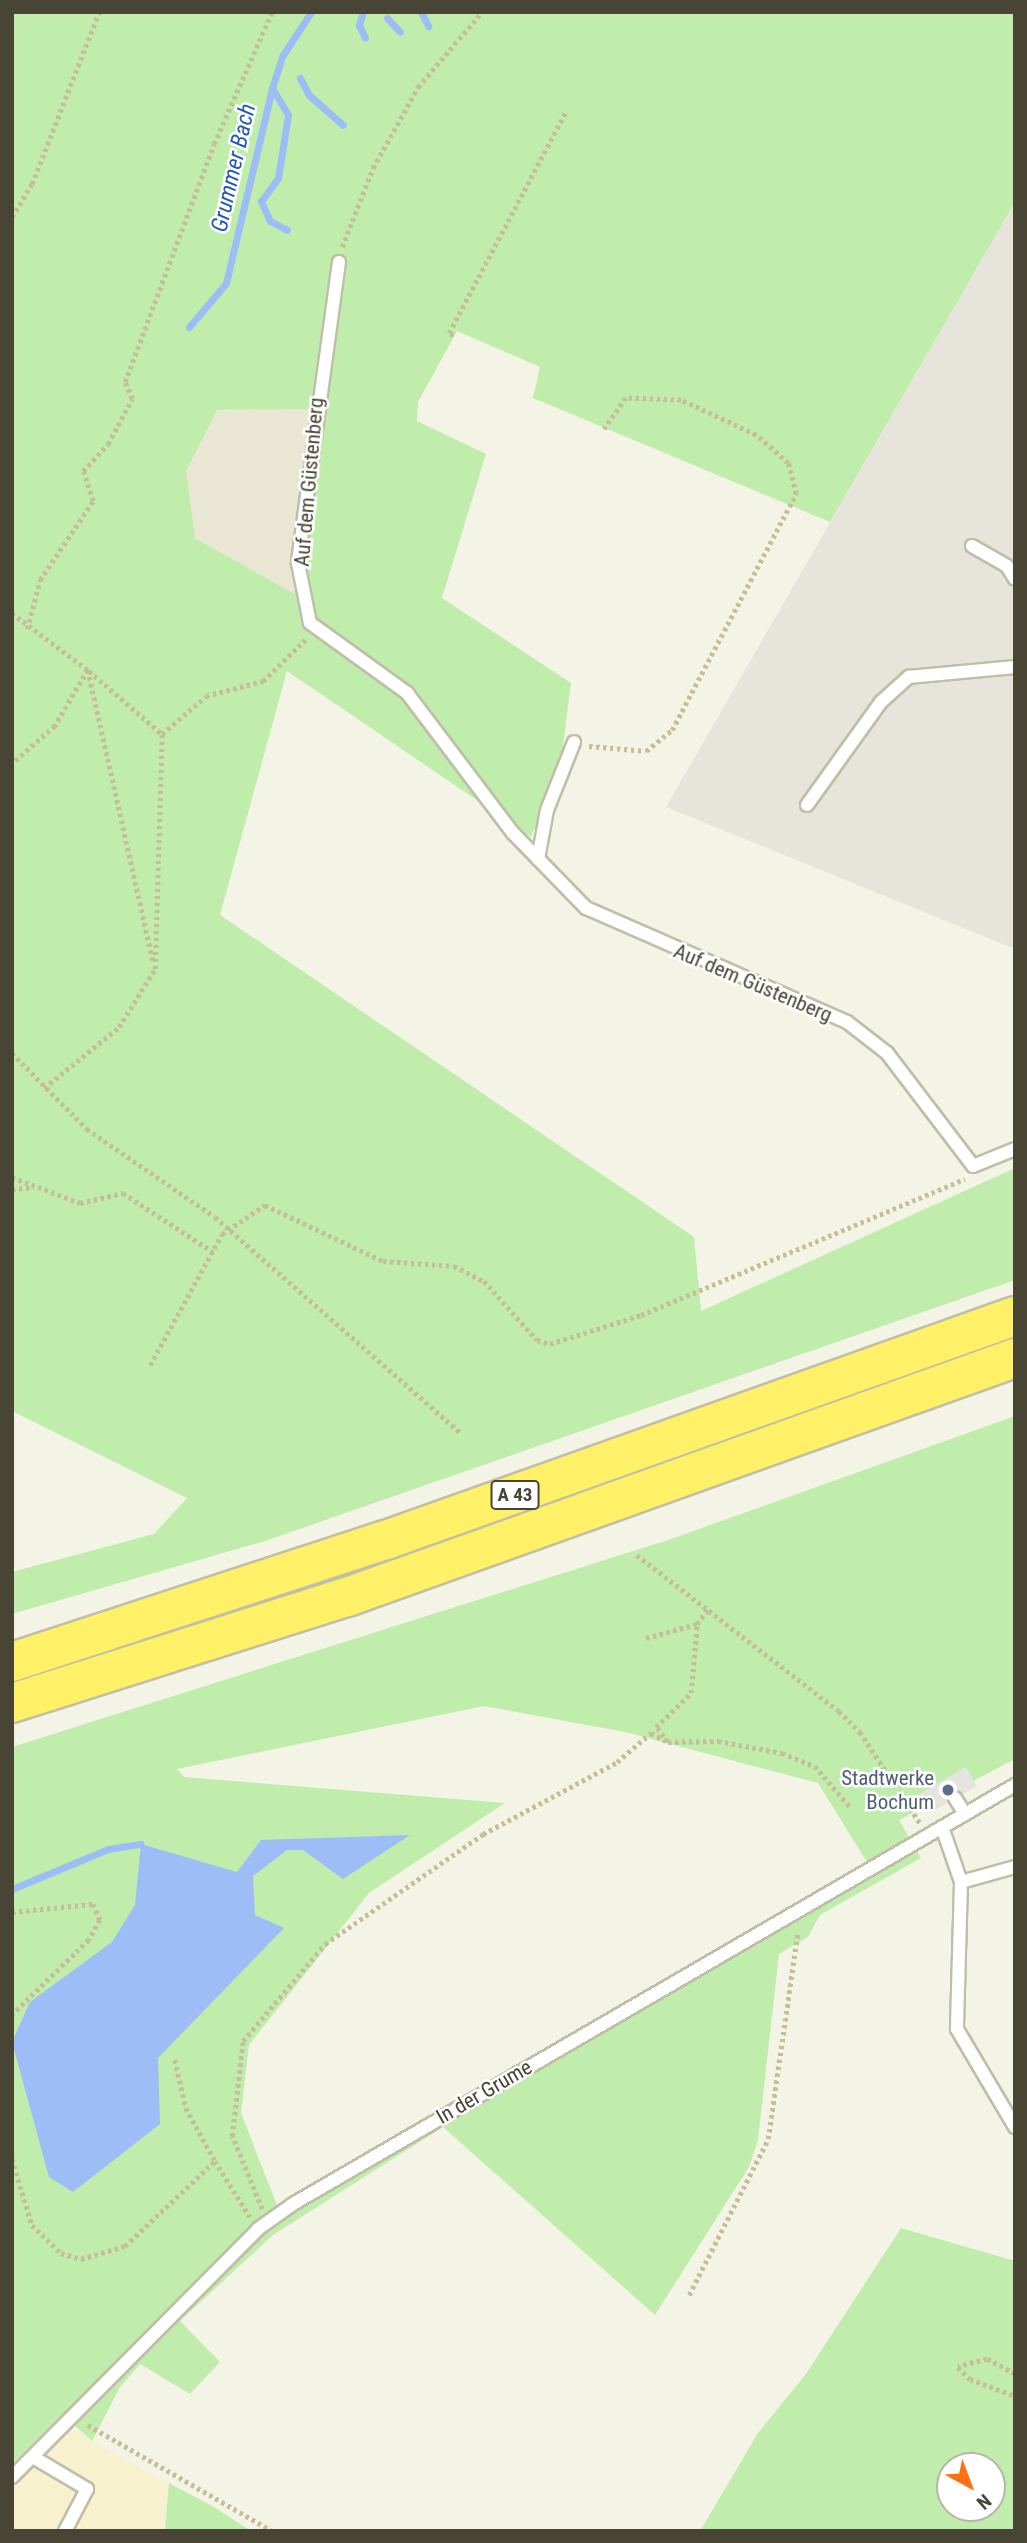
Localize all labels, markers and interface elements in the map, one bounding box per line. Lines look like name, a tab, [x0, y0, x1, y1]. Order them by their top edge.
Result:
water label: Grummer Bach	[206, 101, 262, 235]
street label: Auf dem Güstenberg	[289, 396, 329, 568]
street label: Auf dem Güstenberg	[670, 938, 836, 1028]
road number: A 43	[490, 1480, 540, 1511]
place label: Stadtwerke Bochum	[841, 1765, 934, 1815]
marker: Stadtwerke Bochum	[940, 1782, 956, 1798]
street label: In der Grume	[432, 2055, 536, 2129]
north arrow	[936, 2452, 1006, 2522]
text: N	[972, 2489, 996, 2514]

